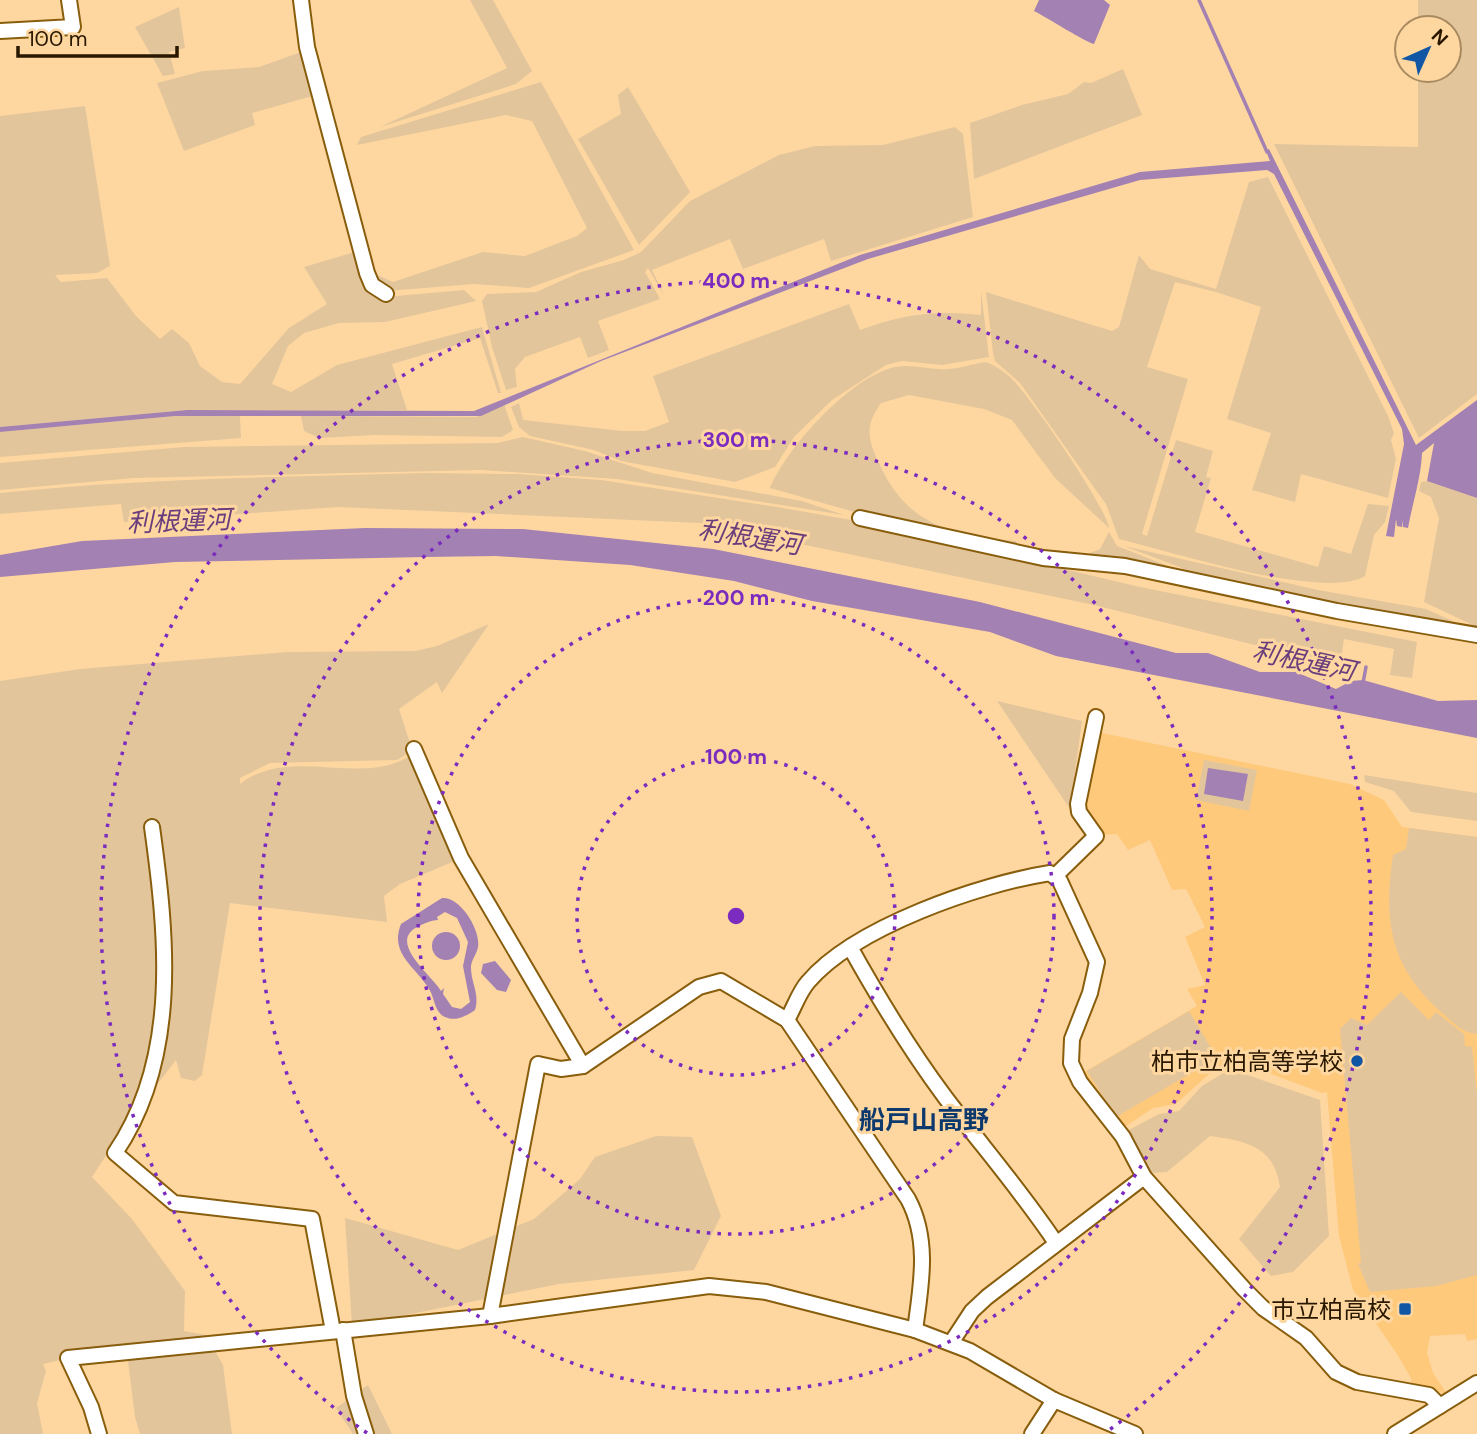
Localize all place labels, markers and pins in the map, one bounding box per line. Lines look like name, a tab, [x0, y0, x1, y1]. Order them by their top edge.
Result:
centre of rings	[724, 904, 748, 928]
place label: 柏市立柏高等学校	[1151, 1046, 1343, 1077]
marker: 柏市立柏高等学校	[1349, 1053, 1365, 1069]
place label: 市立柏高校	[1271, 1294, 1391, 1325]
marker: 市立柏高校	[1397, 1301, 1413, 1317]

